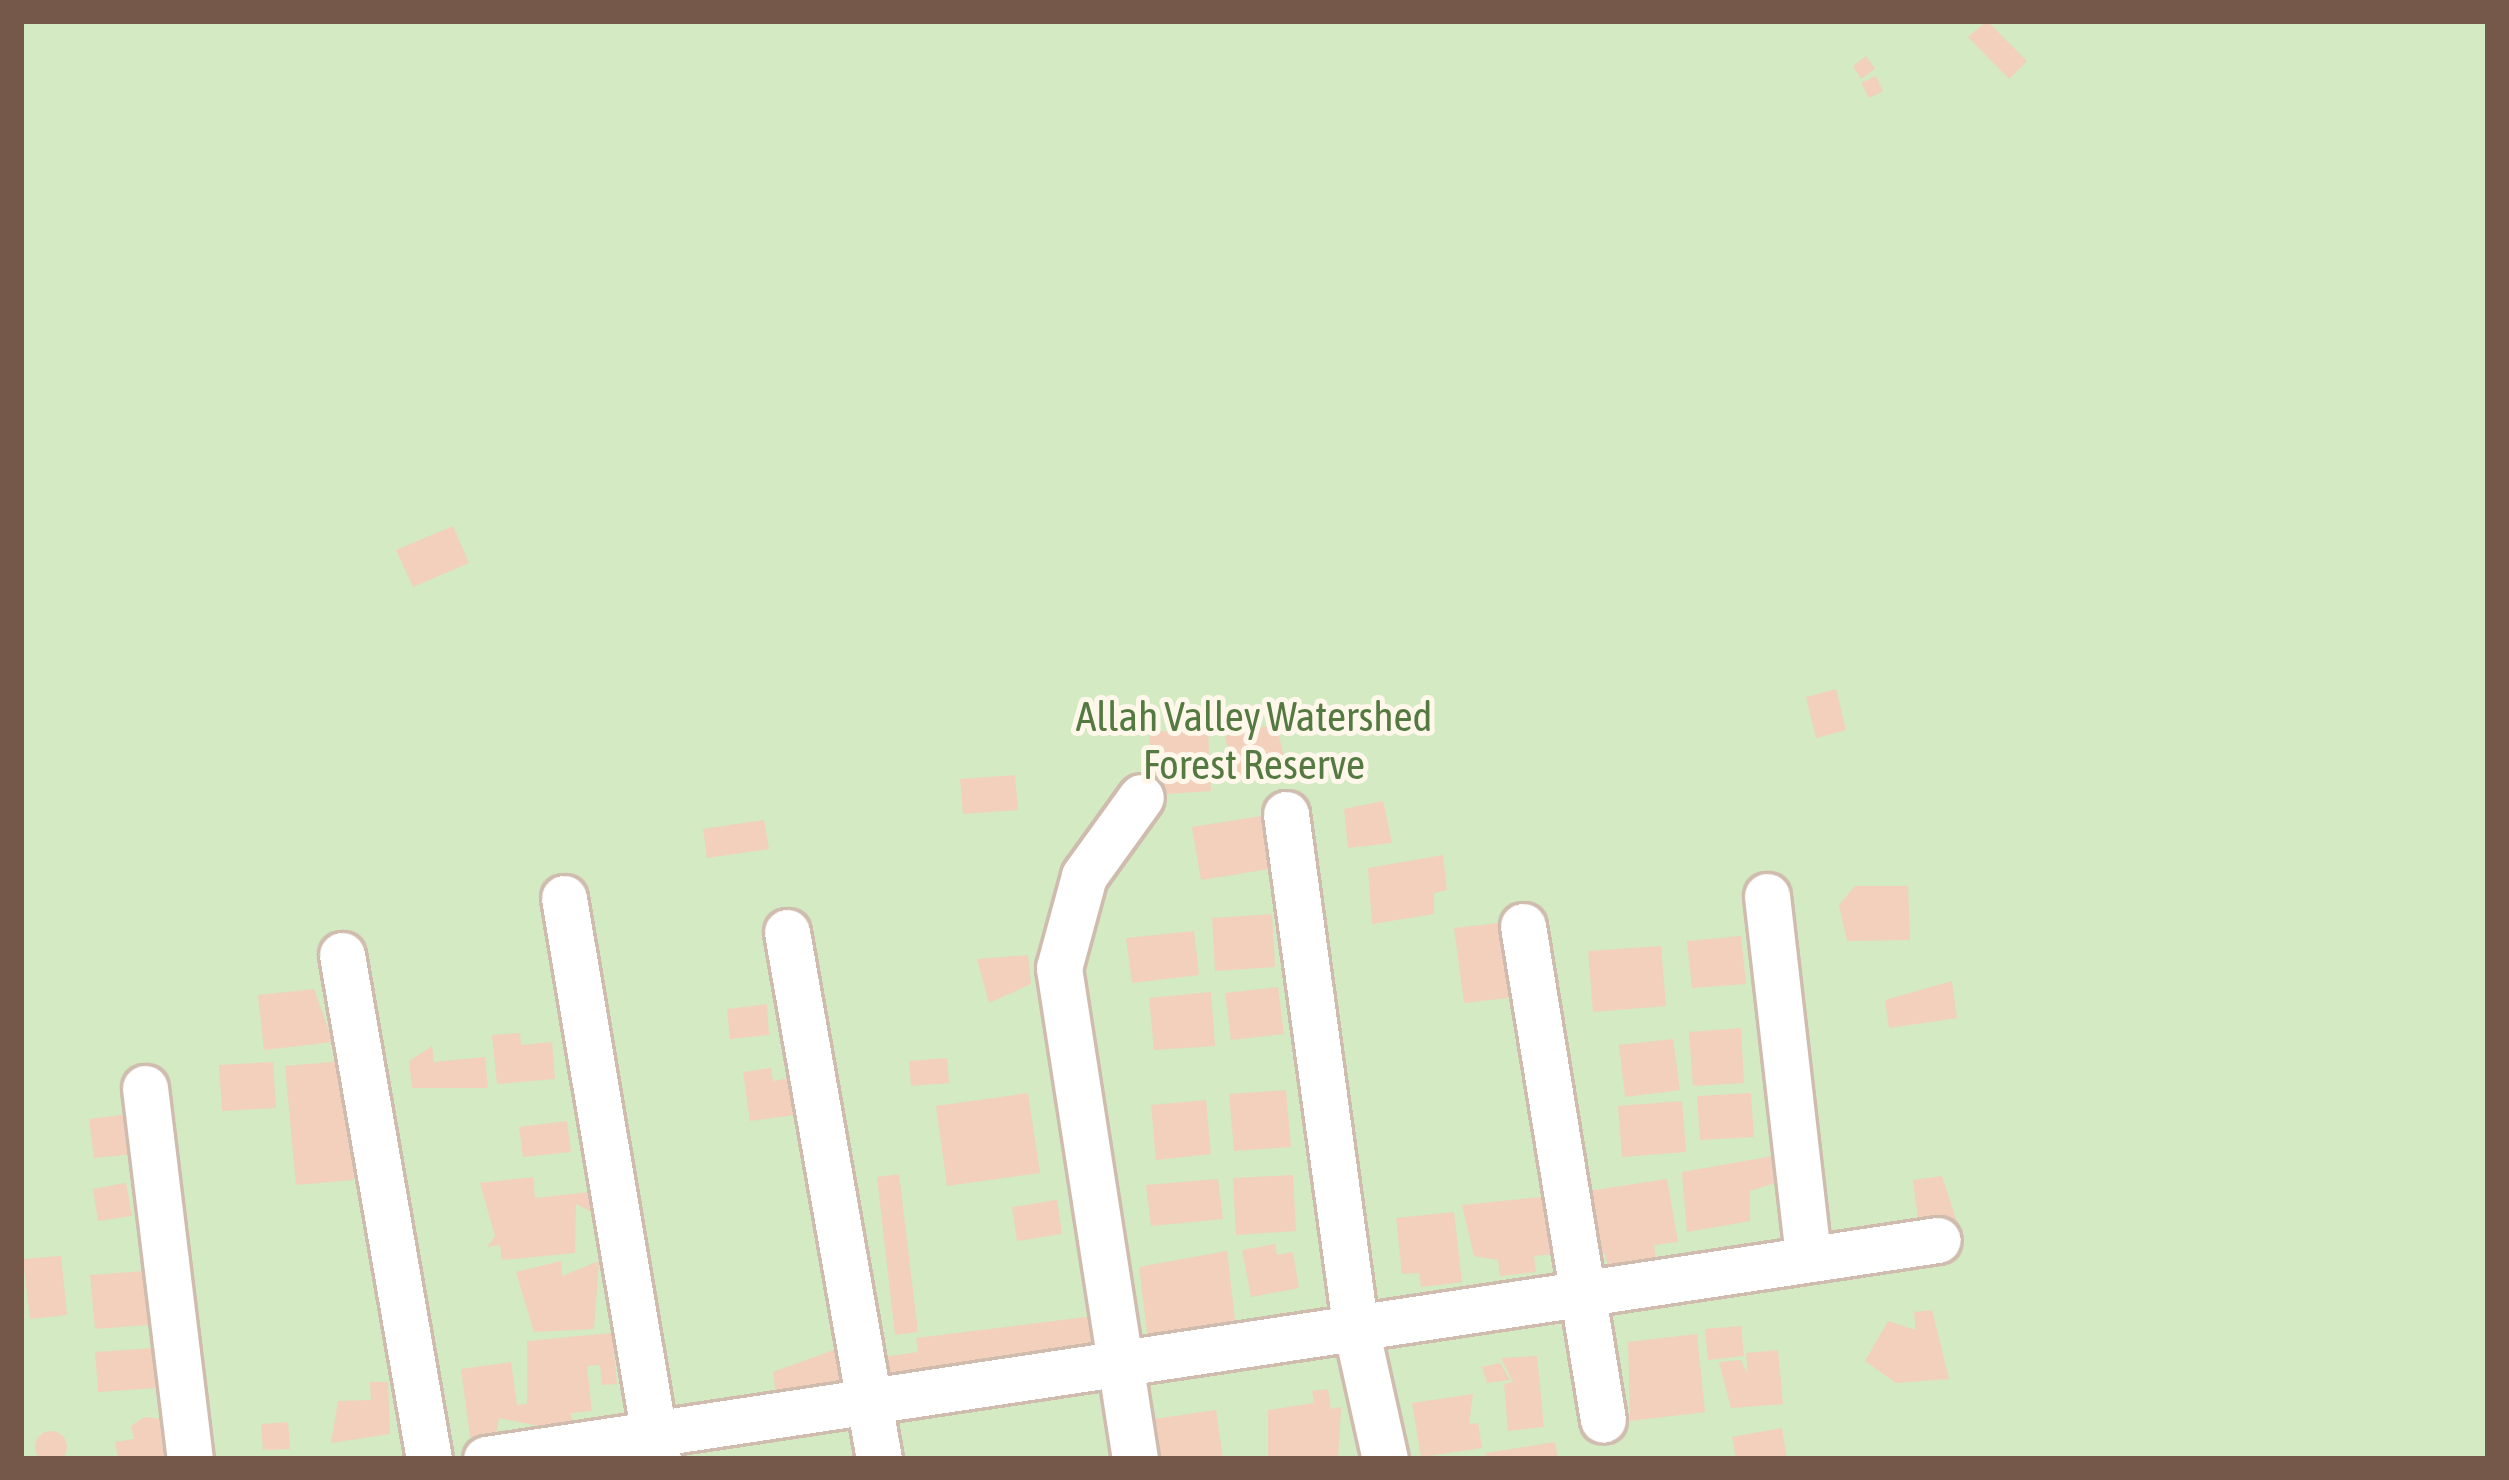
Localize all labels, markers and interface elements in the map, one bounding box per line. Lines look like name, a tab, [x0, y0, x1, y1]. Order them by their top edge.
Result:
park label: Allah Valley Watershed Forest Reserve	[1076, 691, 1432, 789]

